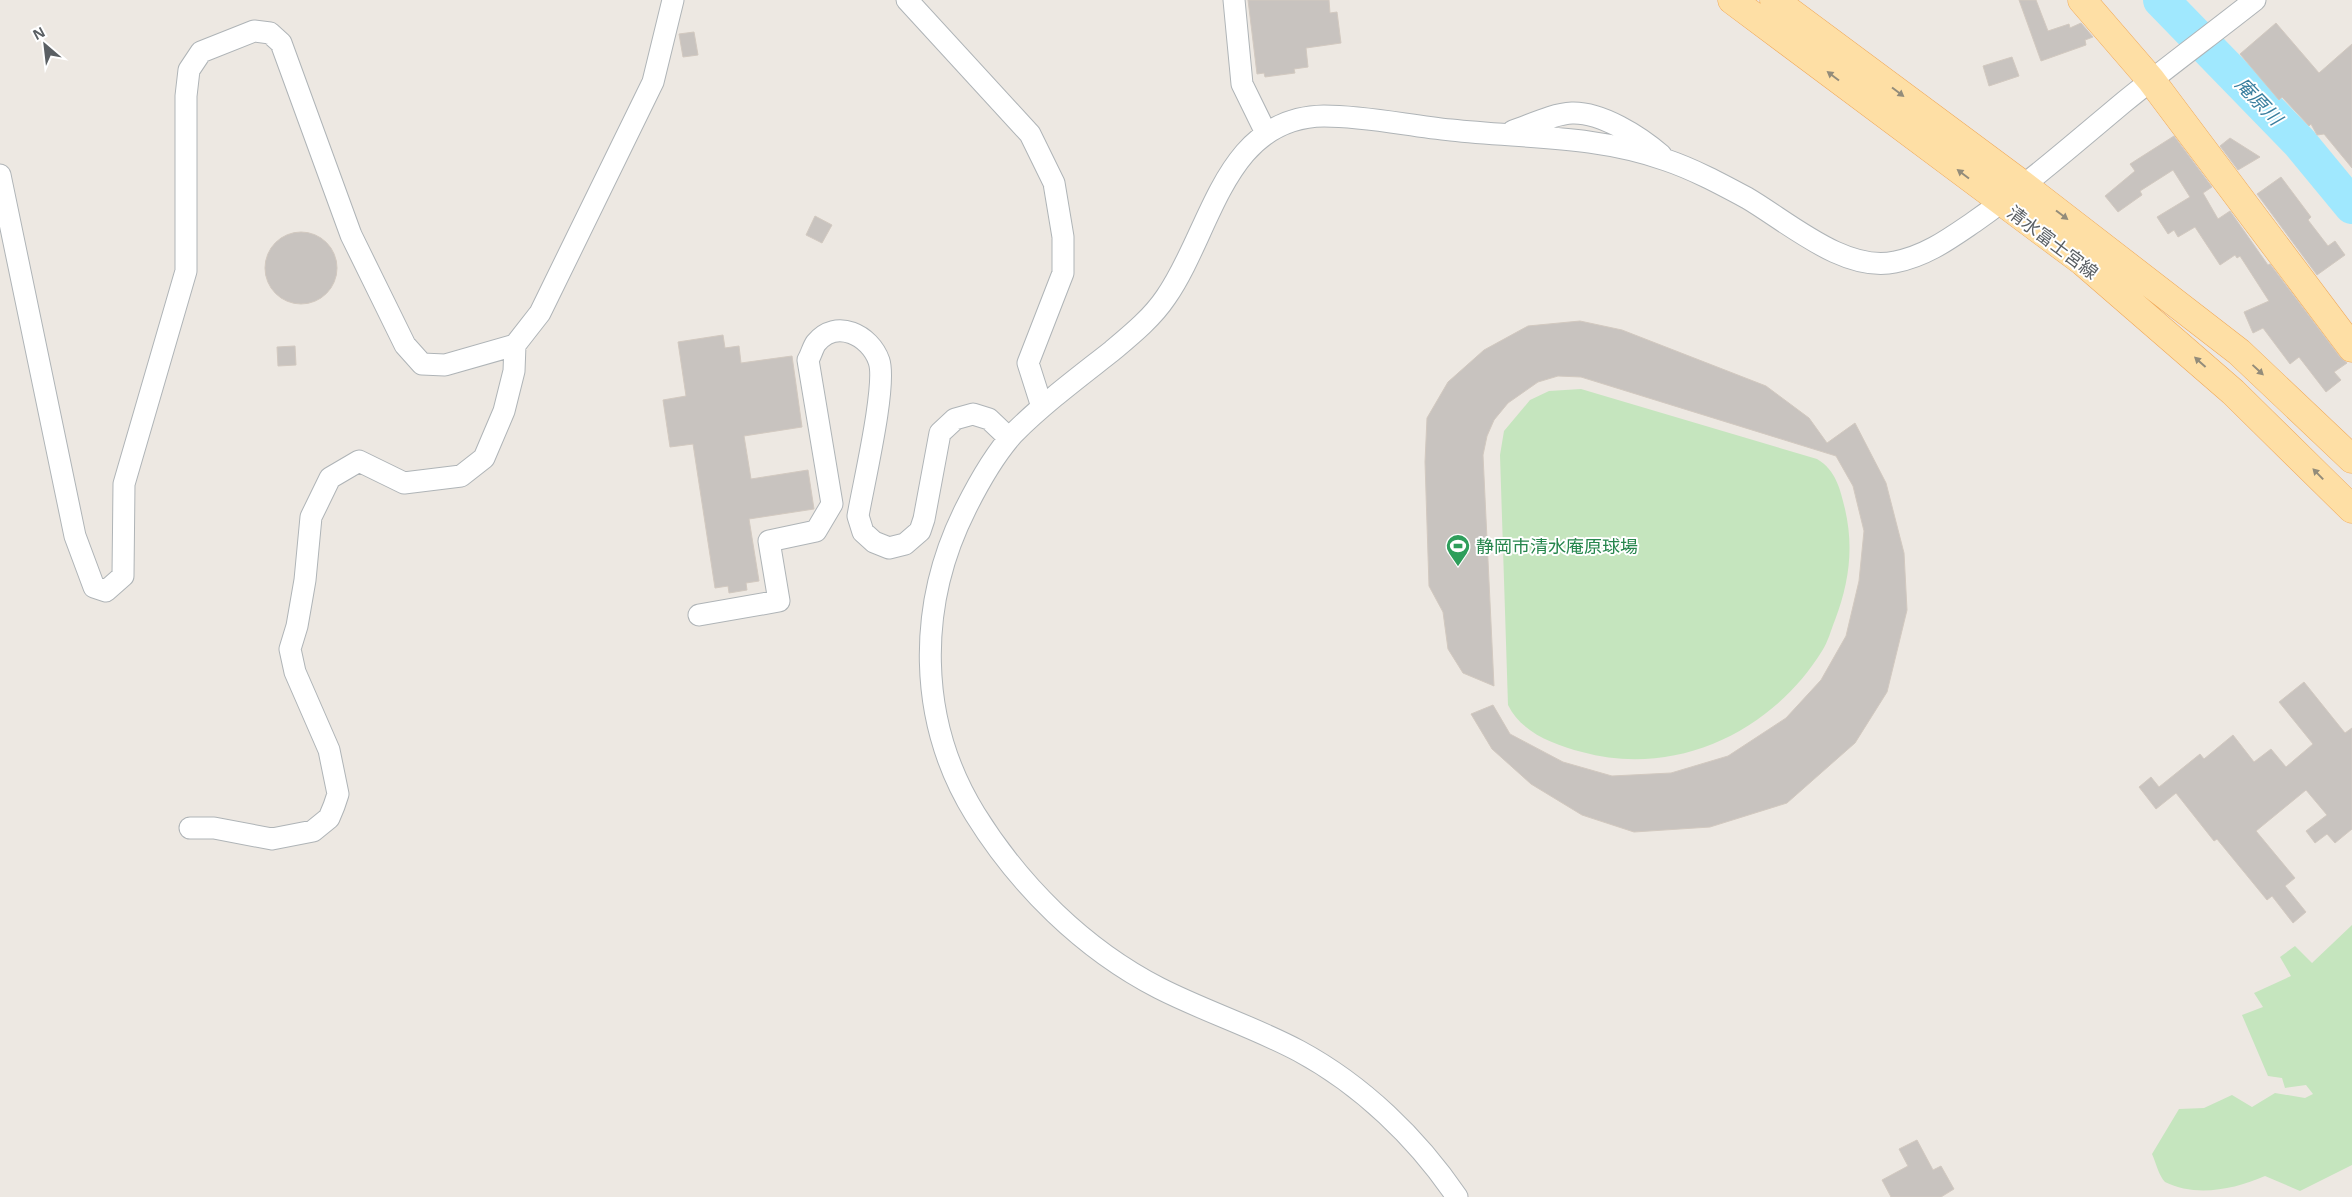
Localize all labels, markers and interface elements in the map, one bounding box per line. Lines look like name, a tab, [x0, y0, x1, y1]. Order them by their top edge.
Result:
north arrow	[20, 20, 70, 70]
text: N	[29, 22, 48, 44]
one-way arrow	[1826, 71, 1840, 81]
water label: 庵原川	[2230, 71, 2290, 132]
one-way arrow	[1891, 87, 1905, 97]
one-way arrow	[1956, 169, 1970, 179]
street label: 清水富士宮線	[2003, 200, 2103, 284]
one-way arrow	[2055, 210, 2069, 220]
one-way arrow	[2194, 356, 2206, 368]
one-way arrow	[2252, 364, 2264, 376]
one-way arrow	[2312, 468, 2324, 480]
sports icon: 静岡市清水庵原球場	[1445, 533, 1471, 567]
place label: 静岡市清水庵原球場	[1476, 534, 1638, 558]

